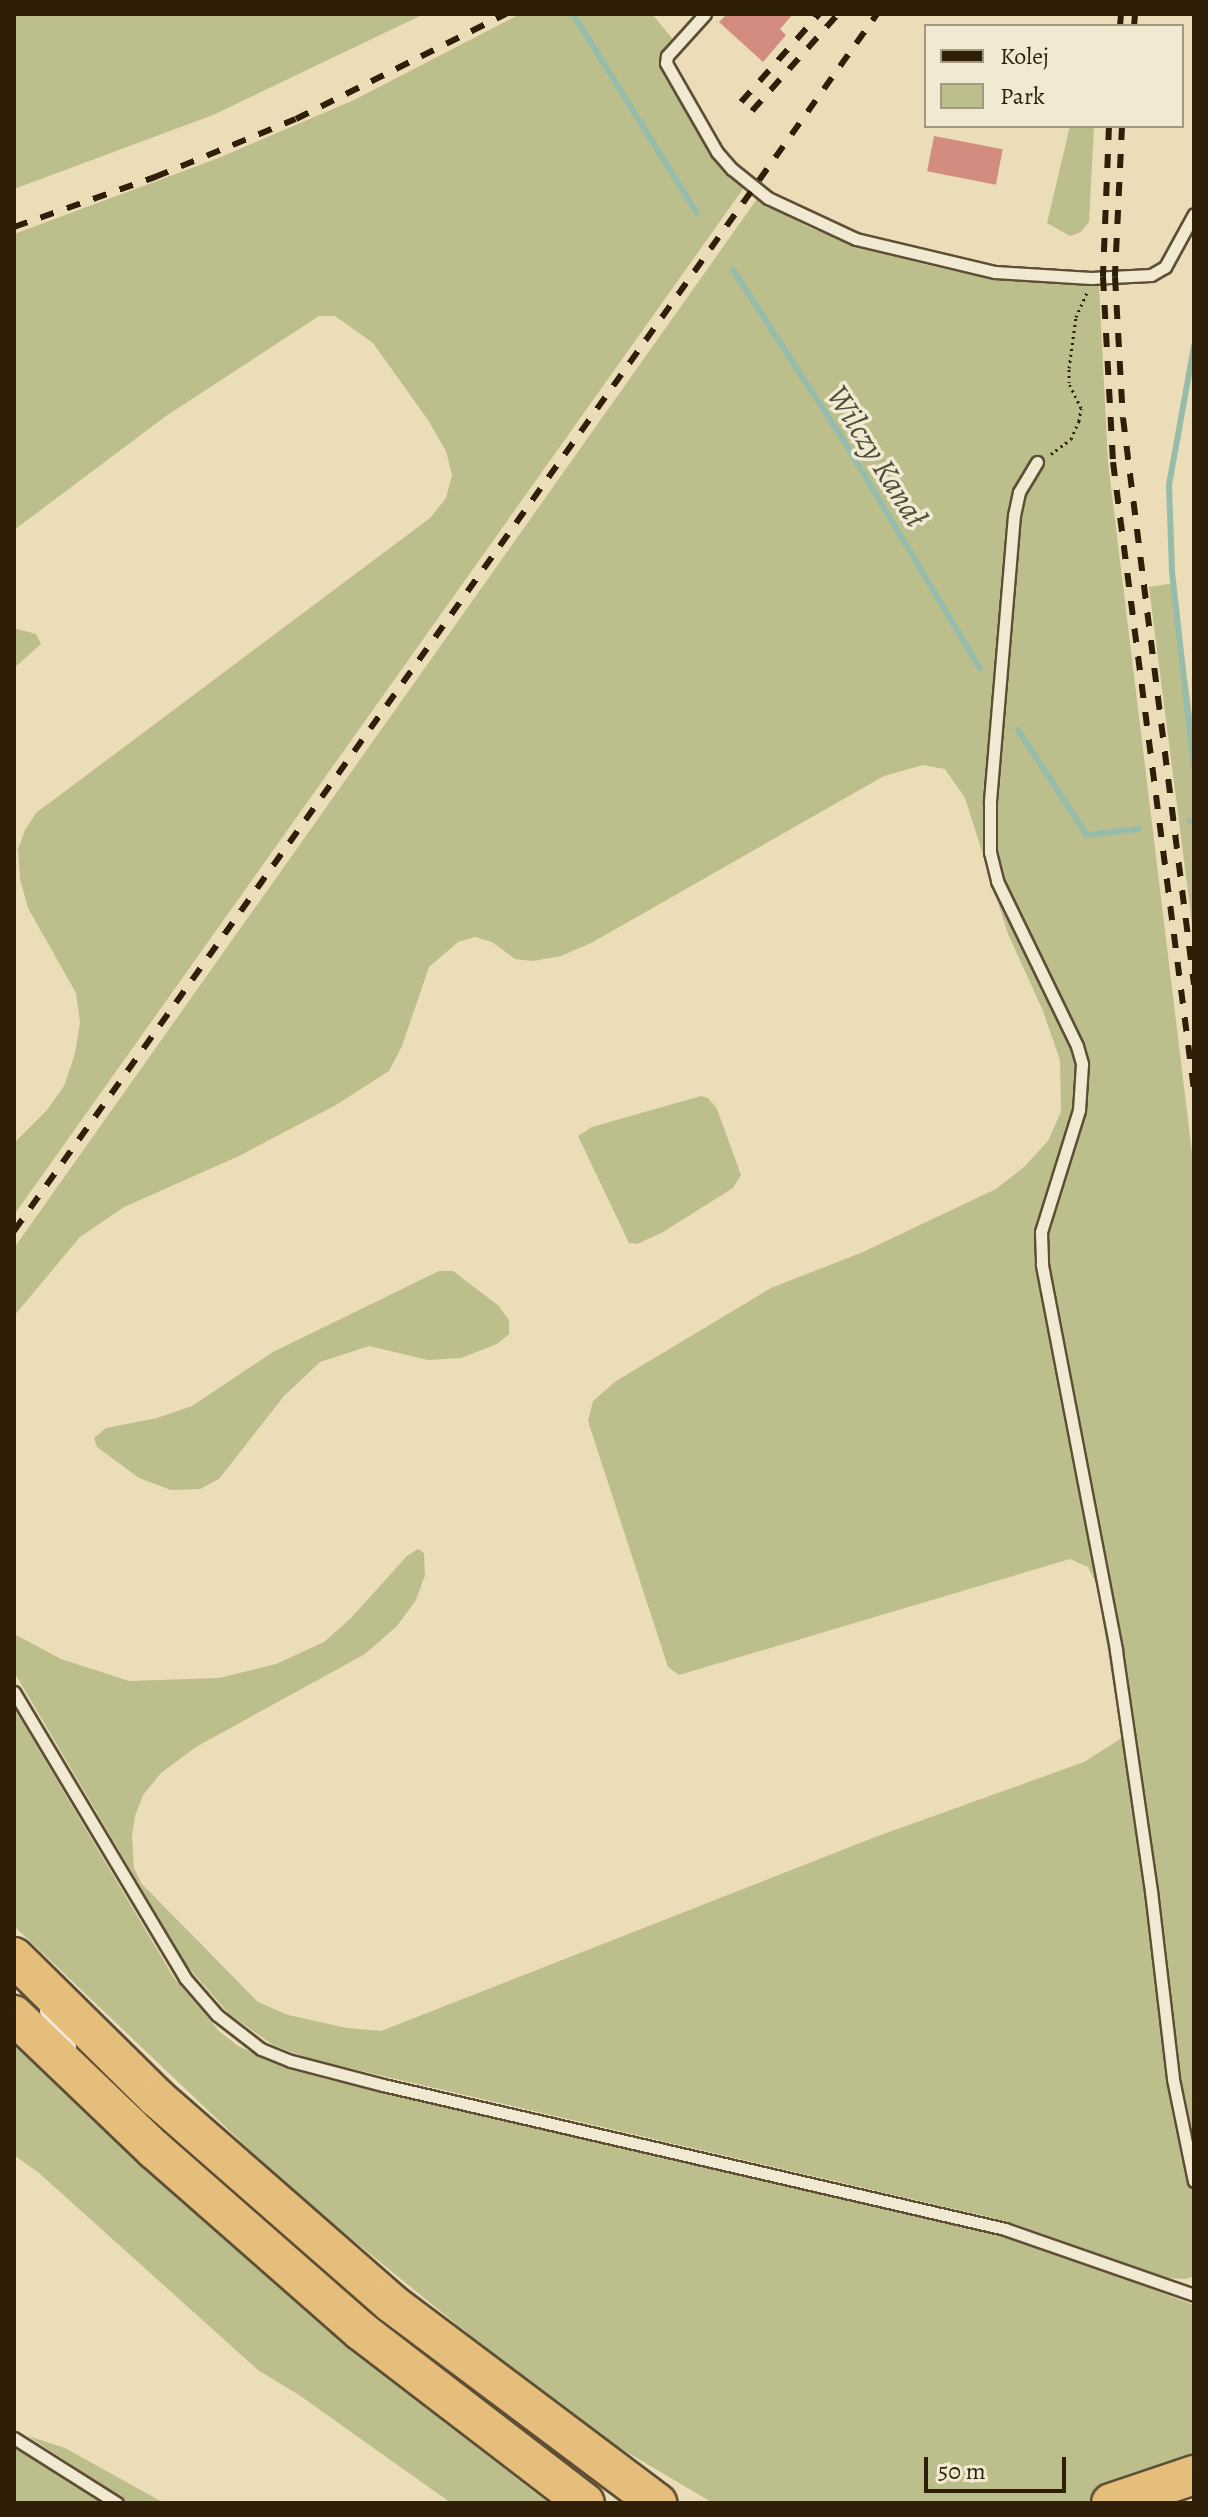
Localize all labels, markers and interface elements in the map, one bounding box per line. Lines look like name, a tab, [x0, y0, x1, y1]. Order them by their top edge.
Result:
legend	[924, 24, 1184, 128]
text: Kolej	[1000, 40, 1049, 72]
text: Park	[1000, 80, 1045, 112]
water label: Wilczy Kanał	[819, 378, 935, 534]
scale bar	[928, 2441, 1070, 2491]
text: 50 m	[938, 2455, 986, 2487]

